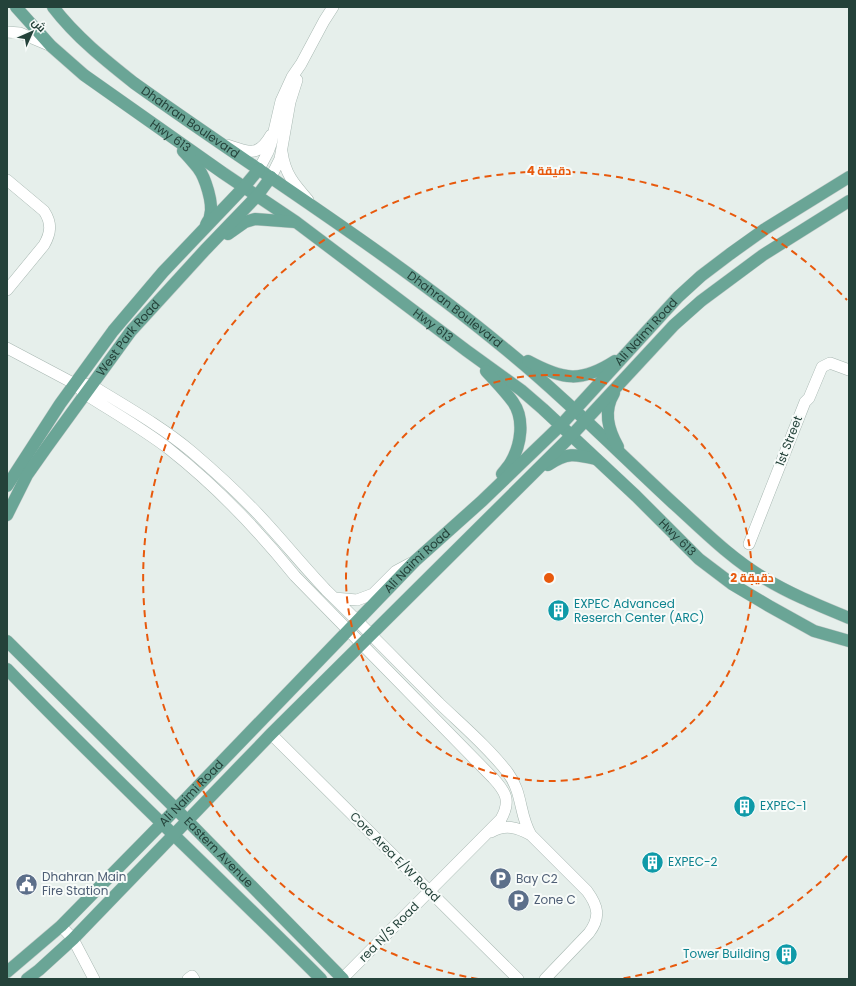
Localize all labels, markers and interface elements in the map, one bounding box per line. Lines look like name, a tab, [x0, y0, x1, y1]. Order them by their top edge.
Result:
north arrow	[12, 12, 52, 52]
text: ش	[28, 14, 50, 36]
street label: Dhahran Boulevard	[138, 82, 243, 162]
street label: Hwy 613	[147, 115, 195, 156]
text: 4 دقيقة	[527, 162, 571, 179]
street label: Dhahran Boulevard	[404, 267, 506, 351]
street label: Ali Naimi Road	[610, 294, 681, 369]
street label: West Park Road	[92, 296, 163, 379]
street label: Hwy 613	[410, 304, 457, 346]
street label: 1st Street	[771, 413, 806, 469]
street label: Hwy 613	[655, 514, 700, 559]
street label: Ali Naimi Road	[380, 524, 454, 597]
text: 2 دقيقة	[730, 569, 774, 586]
centre of rings	[542, 571, 556, 585]
place label: EXPEC Advanced Reserch Center (ARC)	[574, 595, 705, 626]
building icon: EXPEC Advanced Reserch Center (ARC)	[545, 598, 571, 624]
street label: Ali Naimi Road	[155, 756, 227, 830]
building icon: EXPEC-1	[732, 793, 758, 819]
place label: EXPEC-1	[760, 797, 806, 814]
street label: Core Area E/W Road	[346, 808, 444, 906]
street label: Eastern Avenue	[180, 813, 258, 891]
building icon: EXPEC-2	[640, 849, 666, 875]
place label: EXPEC-2	[668, 853, 718, 870]
parking icon: Bay C2	[488, 866, 514, 892]
place label: Dhahran Main Fire Station	[42, 868, 127, 899]
place label: Bay C2	[516, 870, 558, 887]
public building icon: Dhahran Main Fire Station	[13, 871, 39, 897]
parking icon: Zone C	[505, 887, 531, 913]
place label: Zone C	[534, 891, 576, 908]
street label: rea N/S Road	[355, 898, 423, 966]
building icon: Tower Building	[773, 941, 799, 967]
place label: Tower Building	[683, 945, 770, 962]

